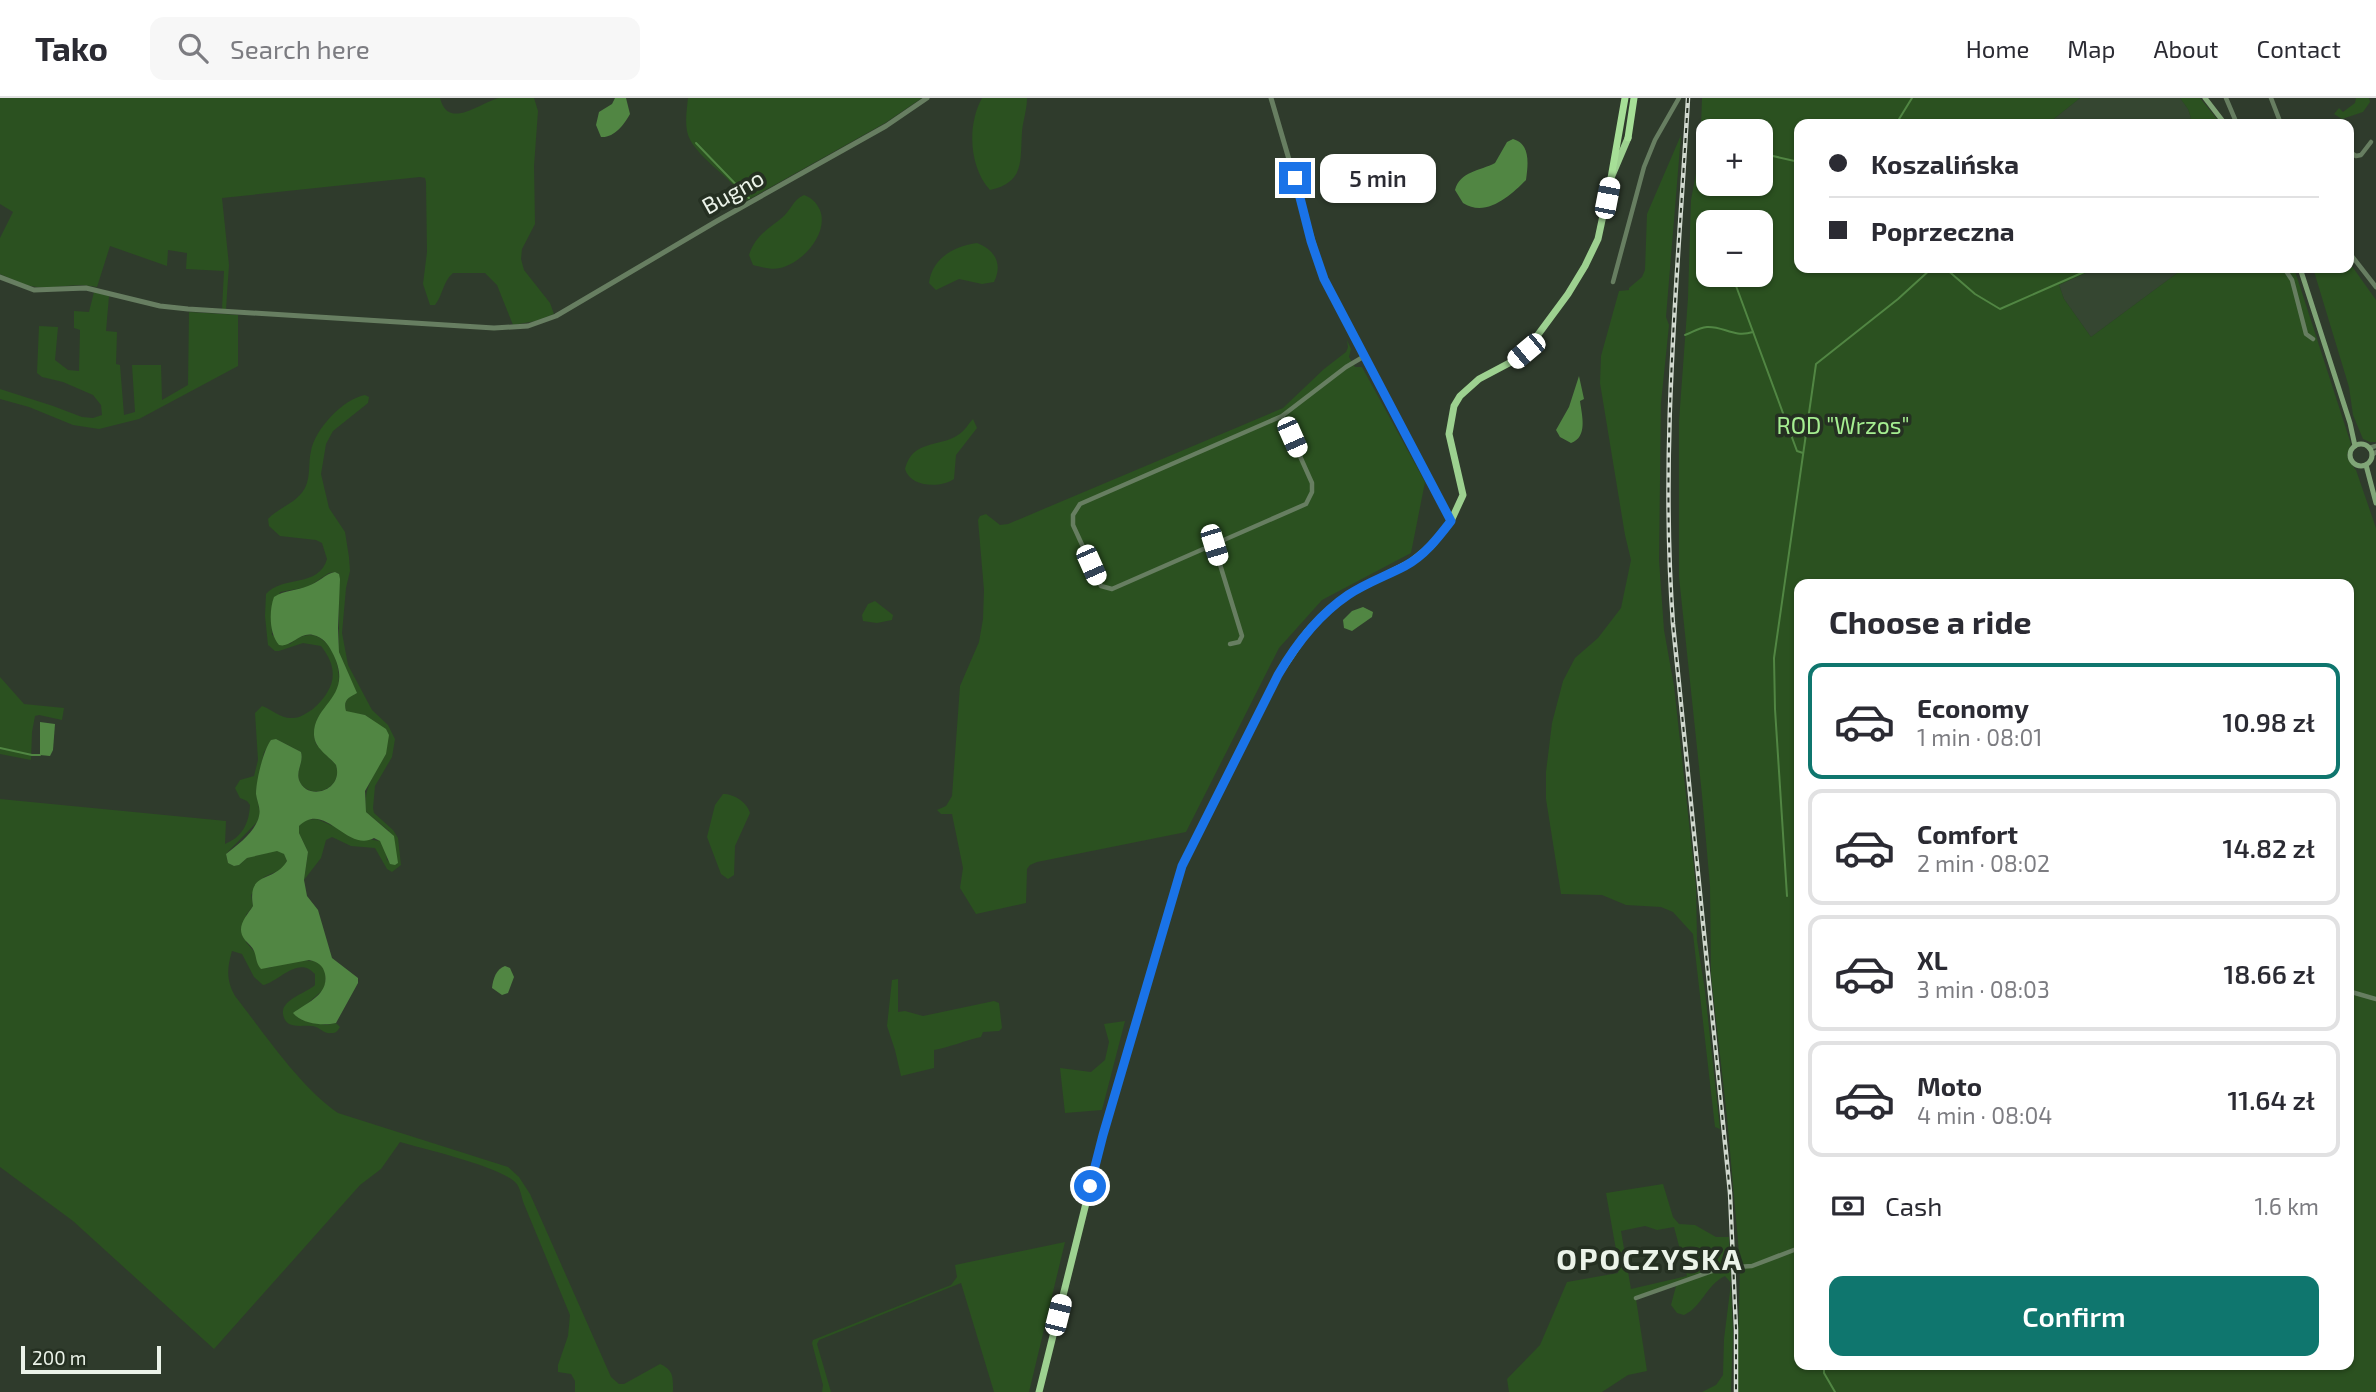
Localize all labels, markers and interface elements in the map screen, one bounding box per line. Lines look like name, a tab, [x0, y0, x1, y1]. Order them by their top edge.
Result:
search box	[150, 17, 640, 80]
text: Tako	[35, 28, 108, 68]
icon: search	[174, 29, 212, 67]
text: Search here	[230, 33, 370, 64]
text: Home	[1966, 34, 2029, 63]
text: Map	[2067, 34, 2115, 63]
text: About	[2153, 34, 2219, 63]
text: Contact	[2257, 34, 2341, 63]
map controls	[1696, 119, 1773, 287]
button: +	[1696, 119, 1773, 196]
text: Koszalińska	[1871, 148, 2019, 179]
callout: 5 min	[1320, 154, 1435, 202]
route end	[1279, 162, 1311, 194]
street label: Bugno	[697, 163, 768, 220]
text: 5 min	[1349, 164, 1407, 192]
car	[1593, 175, 1622, 221]
button: −	[1696, 210, 1773, 287]
text: Poprzeczna	[1871, 215, 2015, 246]
car	[1504, 329, 1549, 373]
park label: ROD "Wrzos"	[1776, 411, 1910, 439]
car	[1274, 414, 1311, 460]
car	[1198, 522, 1231, 568]
car	[1073, 542, 1110, 588]
text: Choose a ride	[1829, 602, 2032, 640]
icon: car	[1833, 690, 1896, 753]
text: Economy	[1917, 692, 2029, 723]
text: 10.98 zł	[2223, 706, 2315, 737]
text: 1 min · 08:01	[1917, 723, 2042, 751]
icon: car	[1833, 816, 1896, 879]
text: Comfort	[1917, 818, 2018, 849]
text: 14.82 zł	[2223, 832, 2315, 863]
text: 2 min · 08:02	[1917, 849, 2050, 877]
icon: car	[1833, 942, 1896, 1005]
text: XL	[1917, 944, 1948, 975]
text: 18.66 zł	[2223, 958, 2315, 989]
text: 3 min · 08:03	[1917, 975, 2050, 1003]
icon: car	[1833, 1068, 1896, 1131]
text: Moto	[1917, 1070, 1982, 1101]
text: 11.64 zł	[2227, 1084, 2315, 1115]
text: 4 min · 08:04	[1917, 1101, 2052, 1129]
route start	[1074, 1170, 1106, 1202]
icon: cash	[1829, 1187, 1867, 1225]
text: Cash	[1885, 1190, 1942, 1221]
text: 1.6 km	[2254, 1192, 2319, 1220]
district label: OPOCZYSKA	[1556, 1240, 1744, 1276]
button: Confirm	[1829, 1276, 2319, 1356]
car	[1043, 1292, 1074, 1338]
scale bar	[21, 1343, 161, 1375]
text: 200 m	[32, 1346, 86, 1369]

